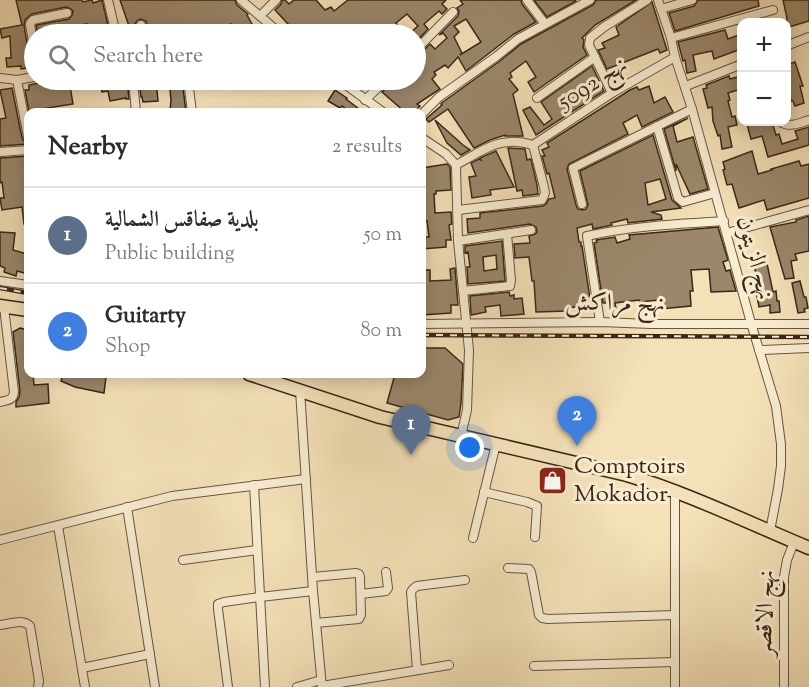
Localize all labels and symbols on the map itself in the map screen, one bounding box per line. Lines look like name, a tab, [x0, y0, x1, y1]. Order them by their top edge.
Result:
street label: نهج 5092	[550, 49, 636, 122]
street label: نهج الزيتون	[725, 212, 782, 304]
street label: نهج مراكش	[565, 286, 665, 324]
pin: 2	[558, 396, 596, 446]
pin: 1	[392, 406, 430, 455]
your location	[455, 433, 484, 462]
place label: Comptoirs Mokador	[574, 450, 685, 512]
shop icon: Comptoirs Mokador	[537, 465, 569, 497]
street label: نهج الاقصر	[747, 569, 786, 660]

